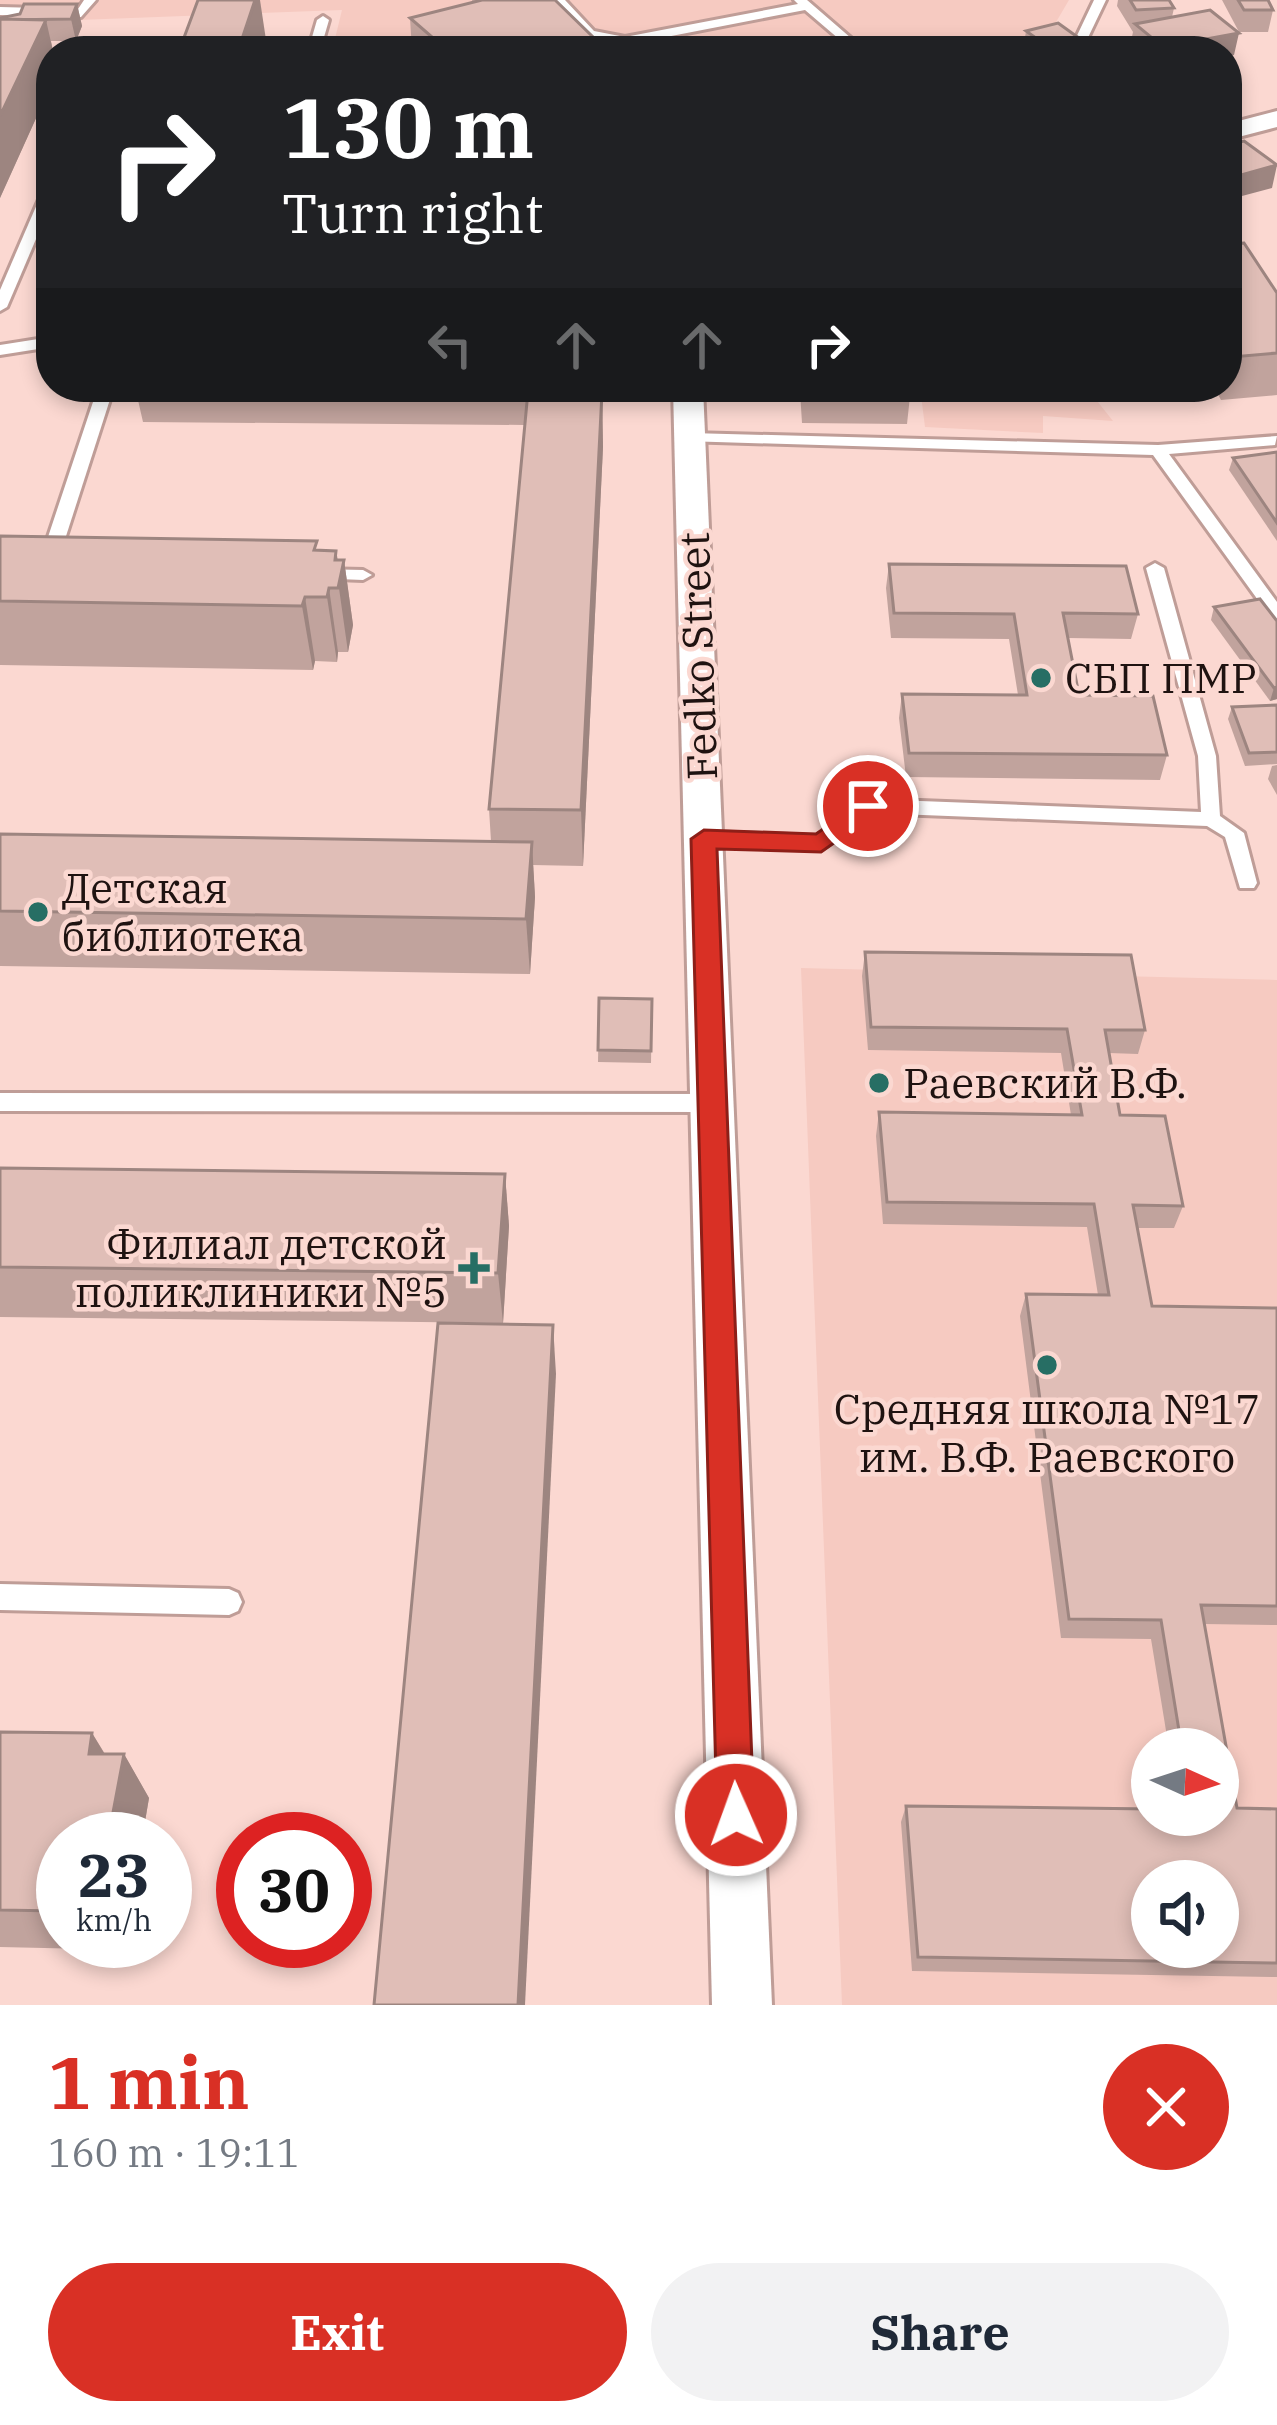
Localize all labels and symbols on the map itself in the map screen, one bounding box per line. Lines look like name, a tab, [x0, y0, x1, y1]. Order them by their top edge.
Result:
street label: Fedko Street	[666, 531, 729, 781]
place label: СБП ПМР	[1065, 650, 1257, 705]
marker: СБП ПМР	[1028, 665, 1054, 691]
pin	[817, 755, 919, 857]
place label: Детская библиотека	[62, 860, 304, 963]
marker: Детская библиотека	[25, 899, 51, 925]
place label: Раевский В.Ф.	[903, 1055, 1187, 1110]
marker: Раевский В.Ф.	[866, 1070, 892, 1096]
place label: Филиал детской поликлиники №5	[75, 1216, 447, 1319]
marker: Филиал детской поликлиники №5	[458, 1252, 490, 1284]
marker: Средняя школа №17 им. В.Ф. Раевского	[1034, 1352, 1060, 1378]
place label: Средняя школа №17 им. В.Ф. Раевского	[834, 1381, 1260, 1484]
north arrow	[1131, 1728, 1239, 1836]
position arrow	[673, 1752, 799, 1878]
speed limit sign: 30	[216, 1812, 372, 1968]

